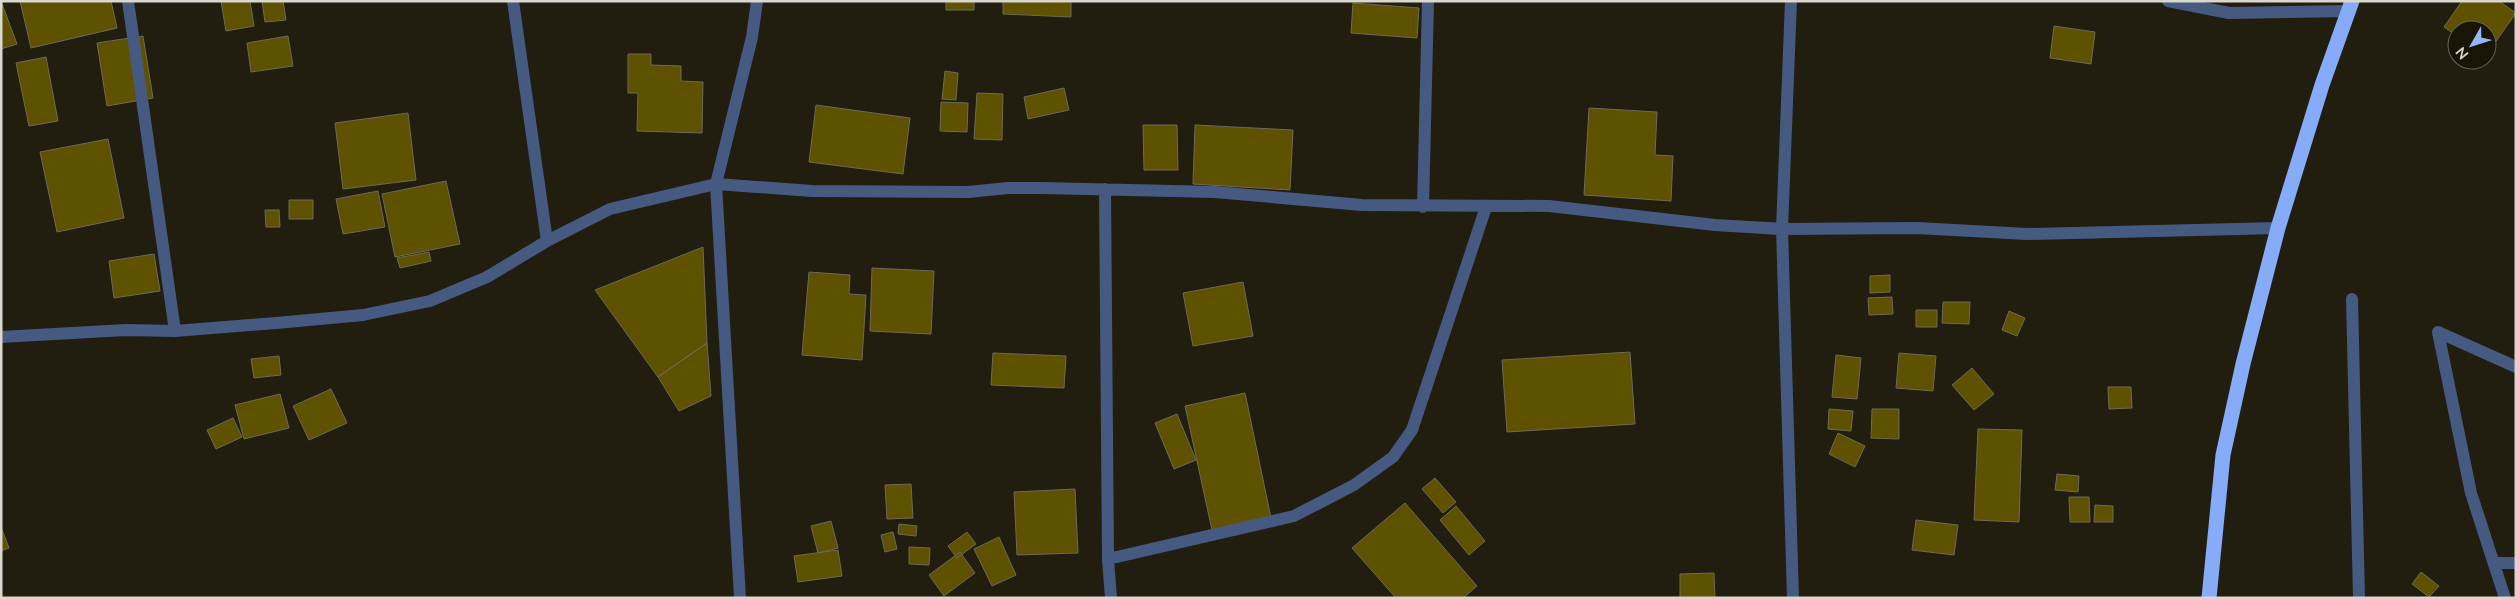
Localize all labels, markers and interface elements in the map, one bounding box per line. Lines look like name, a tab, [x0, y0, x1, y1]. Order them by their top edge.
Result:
north arrow	[2447, 20, 2497, 70]
text: N	[2452, 44, 2472, 63]

